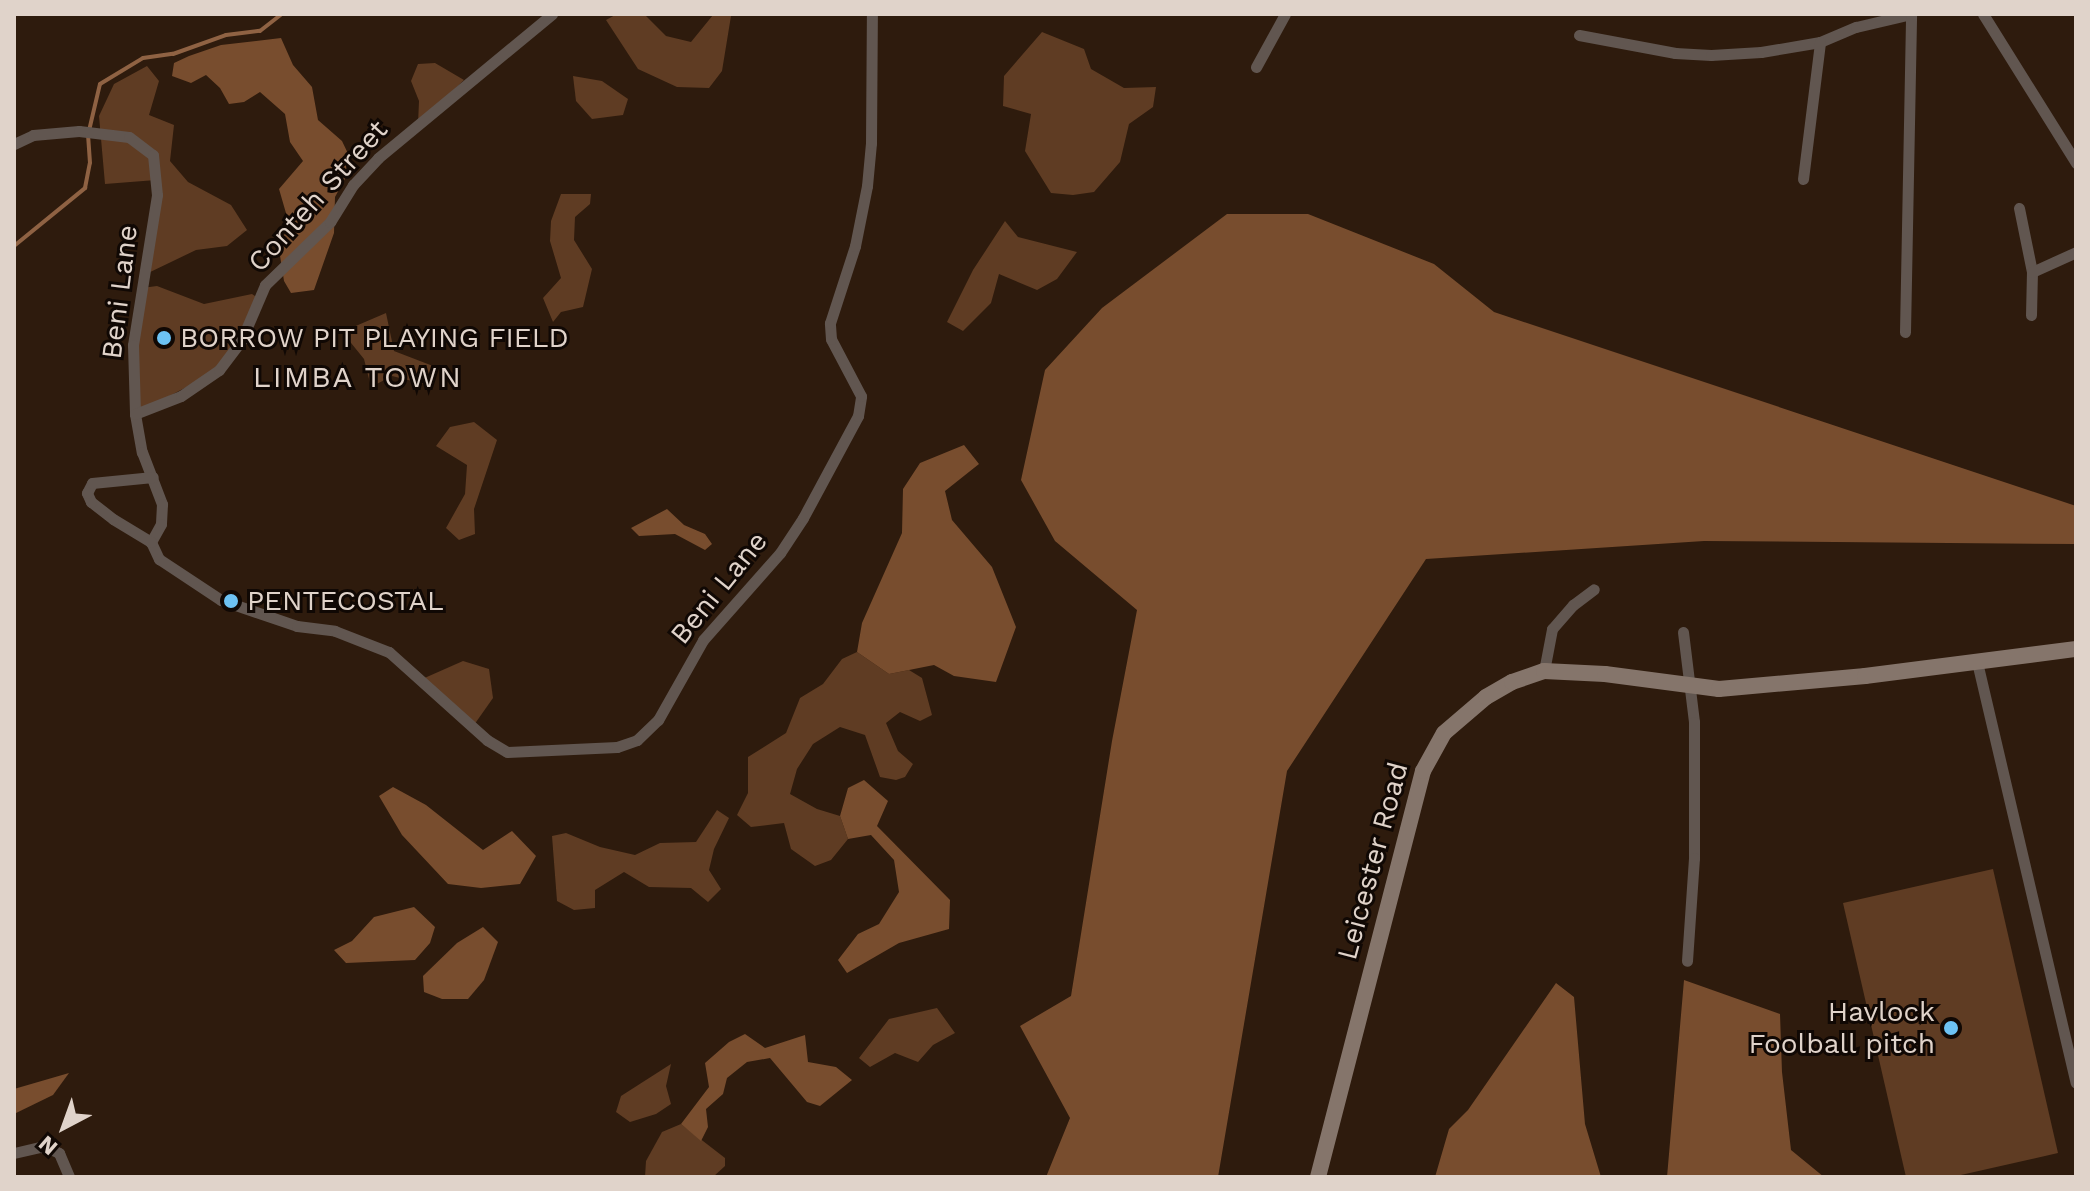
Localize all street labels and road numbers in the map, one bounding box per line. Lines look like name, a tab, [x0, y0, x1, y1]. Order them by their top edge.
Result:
street label: Conteh Street	[241, 113, 395, 279]
street label: Beni Lane	[95, 223, 145, 361]
street label: Beni Lane	[664, 525, 774, 651]
street label: Leicester Road	[1330, 758, 1416, 964]

